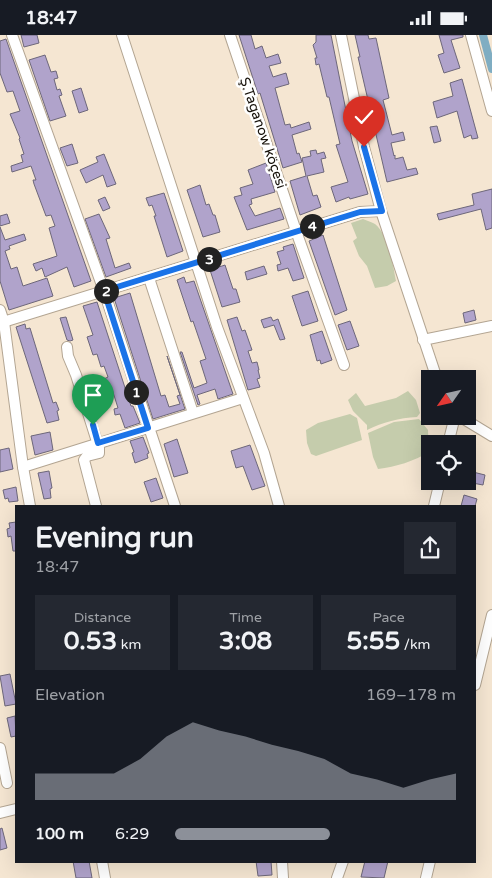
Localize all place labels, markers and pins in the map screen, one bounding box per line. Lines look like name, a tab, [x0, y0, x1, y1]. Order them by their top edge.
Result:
pin	[343, 96, 385, 147]
pin: 4	[300, 213, 324, 239]
pin: 3	[196, 247, 222, 271]
pin: 2	[94, 279, 118, 303]
pin	[72, 374, 114, 425]
pin: 1	[124, 379, 148, 405]

